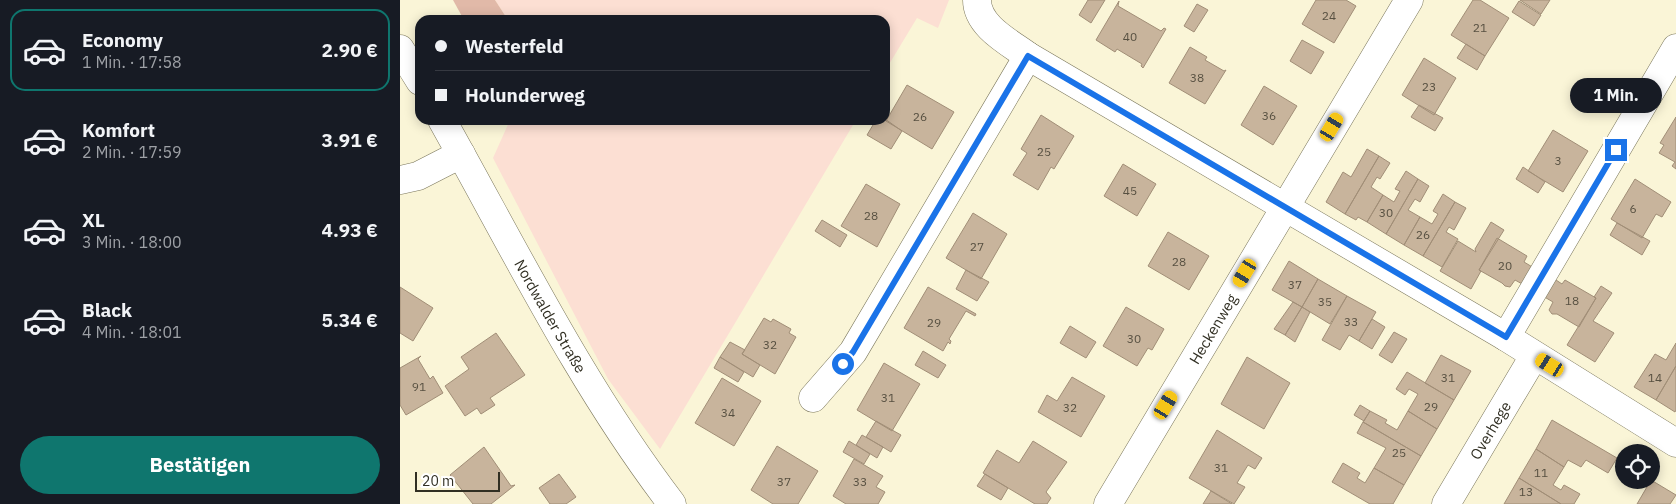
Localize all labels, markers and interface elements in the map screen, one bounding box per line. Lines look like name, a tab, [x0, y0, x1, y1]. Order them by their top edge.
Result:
house number: 24	[1322, 8, 1336, 23]
house number: 21	[1473, 20, 1487, 35]
icon: car	[22, 28, 67, 73]
text: Economy	[82, 28, 163, 52]
house number: 40	[1123, 29, 1137, 44]
text: Westerfeld	[465, 34, 564, 58]
text: 2.90 €	[322, 38, 378, 62]
text: 1 Min. · 17:58	[82, 52, 182, 72]
house number: 38	[1190, 70, 1204, 85]
callout: 1 Min.	[1570, 78, 1662, 112]
house number: 23	[1422, 79, 1436, 94]
text: Holunderweg	[465, 83, 585, 107]
text: 1 Min.	[1593, 85, 1639, 105]
house number: 36	[1262, 108, 1276, 123]
house number: 26	[913, 109, 927, 124]
car	[1317, 110, 1346, 144]
icon: car	[22, 118, 67, 163]
text: Komfort	[82, 118, 155, 142]
text: 3.91 €	[322, 128, 378, 152]
route end	[1605, 139, 1627, 161]
text: 2 Min. · 17:59	[82, 142, 182, 162]
house number: 25	[1037, 144, 1051, 159]
house number: 3	[1554, 153, 1562, 168]
house number: 45	[1123, 183, 1137, 198]
house number: 6	[1629, 201, 1637, 216]
house number: 30	[1379, 205, 1393, 220]
icon: car	[22, 208, 67, 253]
text: XL	[82, 208, 105, 232]
house number: 28	[864, 208, 878, 223]
text: 4.93 €	[322, 218, 378, 242]
house number: 26	[1416, 227, 1430, 242]
text: 3 Min. · 18:00	[82, 232, 182, 252]
house number: 27	[970, 239, 984, 254]
house number: 28	[1172, 254, 1186, 269]
street label: Nordwalder Straße	[511, 256, 591, 376]
car	[1230, 256, 1259, 290]
house number: 20	[1498, 258, 1512, 273]
house number: 37	[1288, 277, 1302, 292]
street label: Heckenweg	[1184, 290, 1241, 367]
house number: 18	[1565, 293, 1579, 308]
house number: 35	[1318, 294, 1332, 309]
icon: car	[22, 298, 67, 343]
text: Black	[82, 298, 132, 322]
text: 5.34 €	[322, 308, 378, 332]
house number: 33	[1344, 314, 1358, 329]
house number: 29	[927, 315, 941, 330]
text: 4 Min. · 18:01	[82, 322, 182, 342]
house number: 30	[1127, 331, 1141, 346]
house number: 32	[763, 337, 777, 352]
car	[1533, 351, 1566, 379]
route start	[832, 353, 854, 375]
house number: 31	[1441, 370, 1455, 385]
house number: 14	[1648, 370, 1662, 385]
house number: 91	[412, 379, 426, 394]
car	[1151, 388, 1180, 422]
house number: 31	[881, 390, 895, 405]
street label: Overhege	[1465, 397, 1515, 463]
house number: 29	[1424, 399, 1438, 414]
house number: 32	[1063, 400, 1077, 415]
house number: 34	[721, 405, 735, 420]
button: Bestätigen	[20, 436, 380, 494]
map controls	[1615, 444, 1660, 489]
button: locate	[1615, 444, 1660, 489]
house number: 25	[1392, 445, 1406, 460]
house number: 31	[1214, 460, 1228, 475]
house number: 11	[1534, 465, 1548, 480]
scale bar	[415, 469, 500, 492]
text: 20 m	[422, 472, 454, 490]
house number: 37	[777, 474, 791, 489]
house number: 33	[853, 474, 867, 489]
house number: 13	[1519, 484, 1533, 499]

